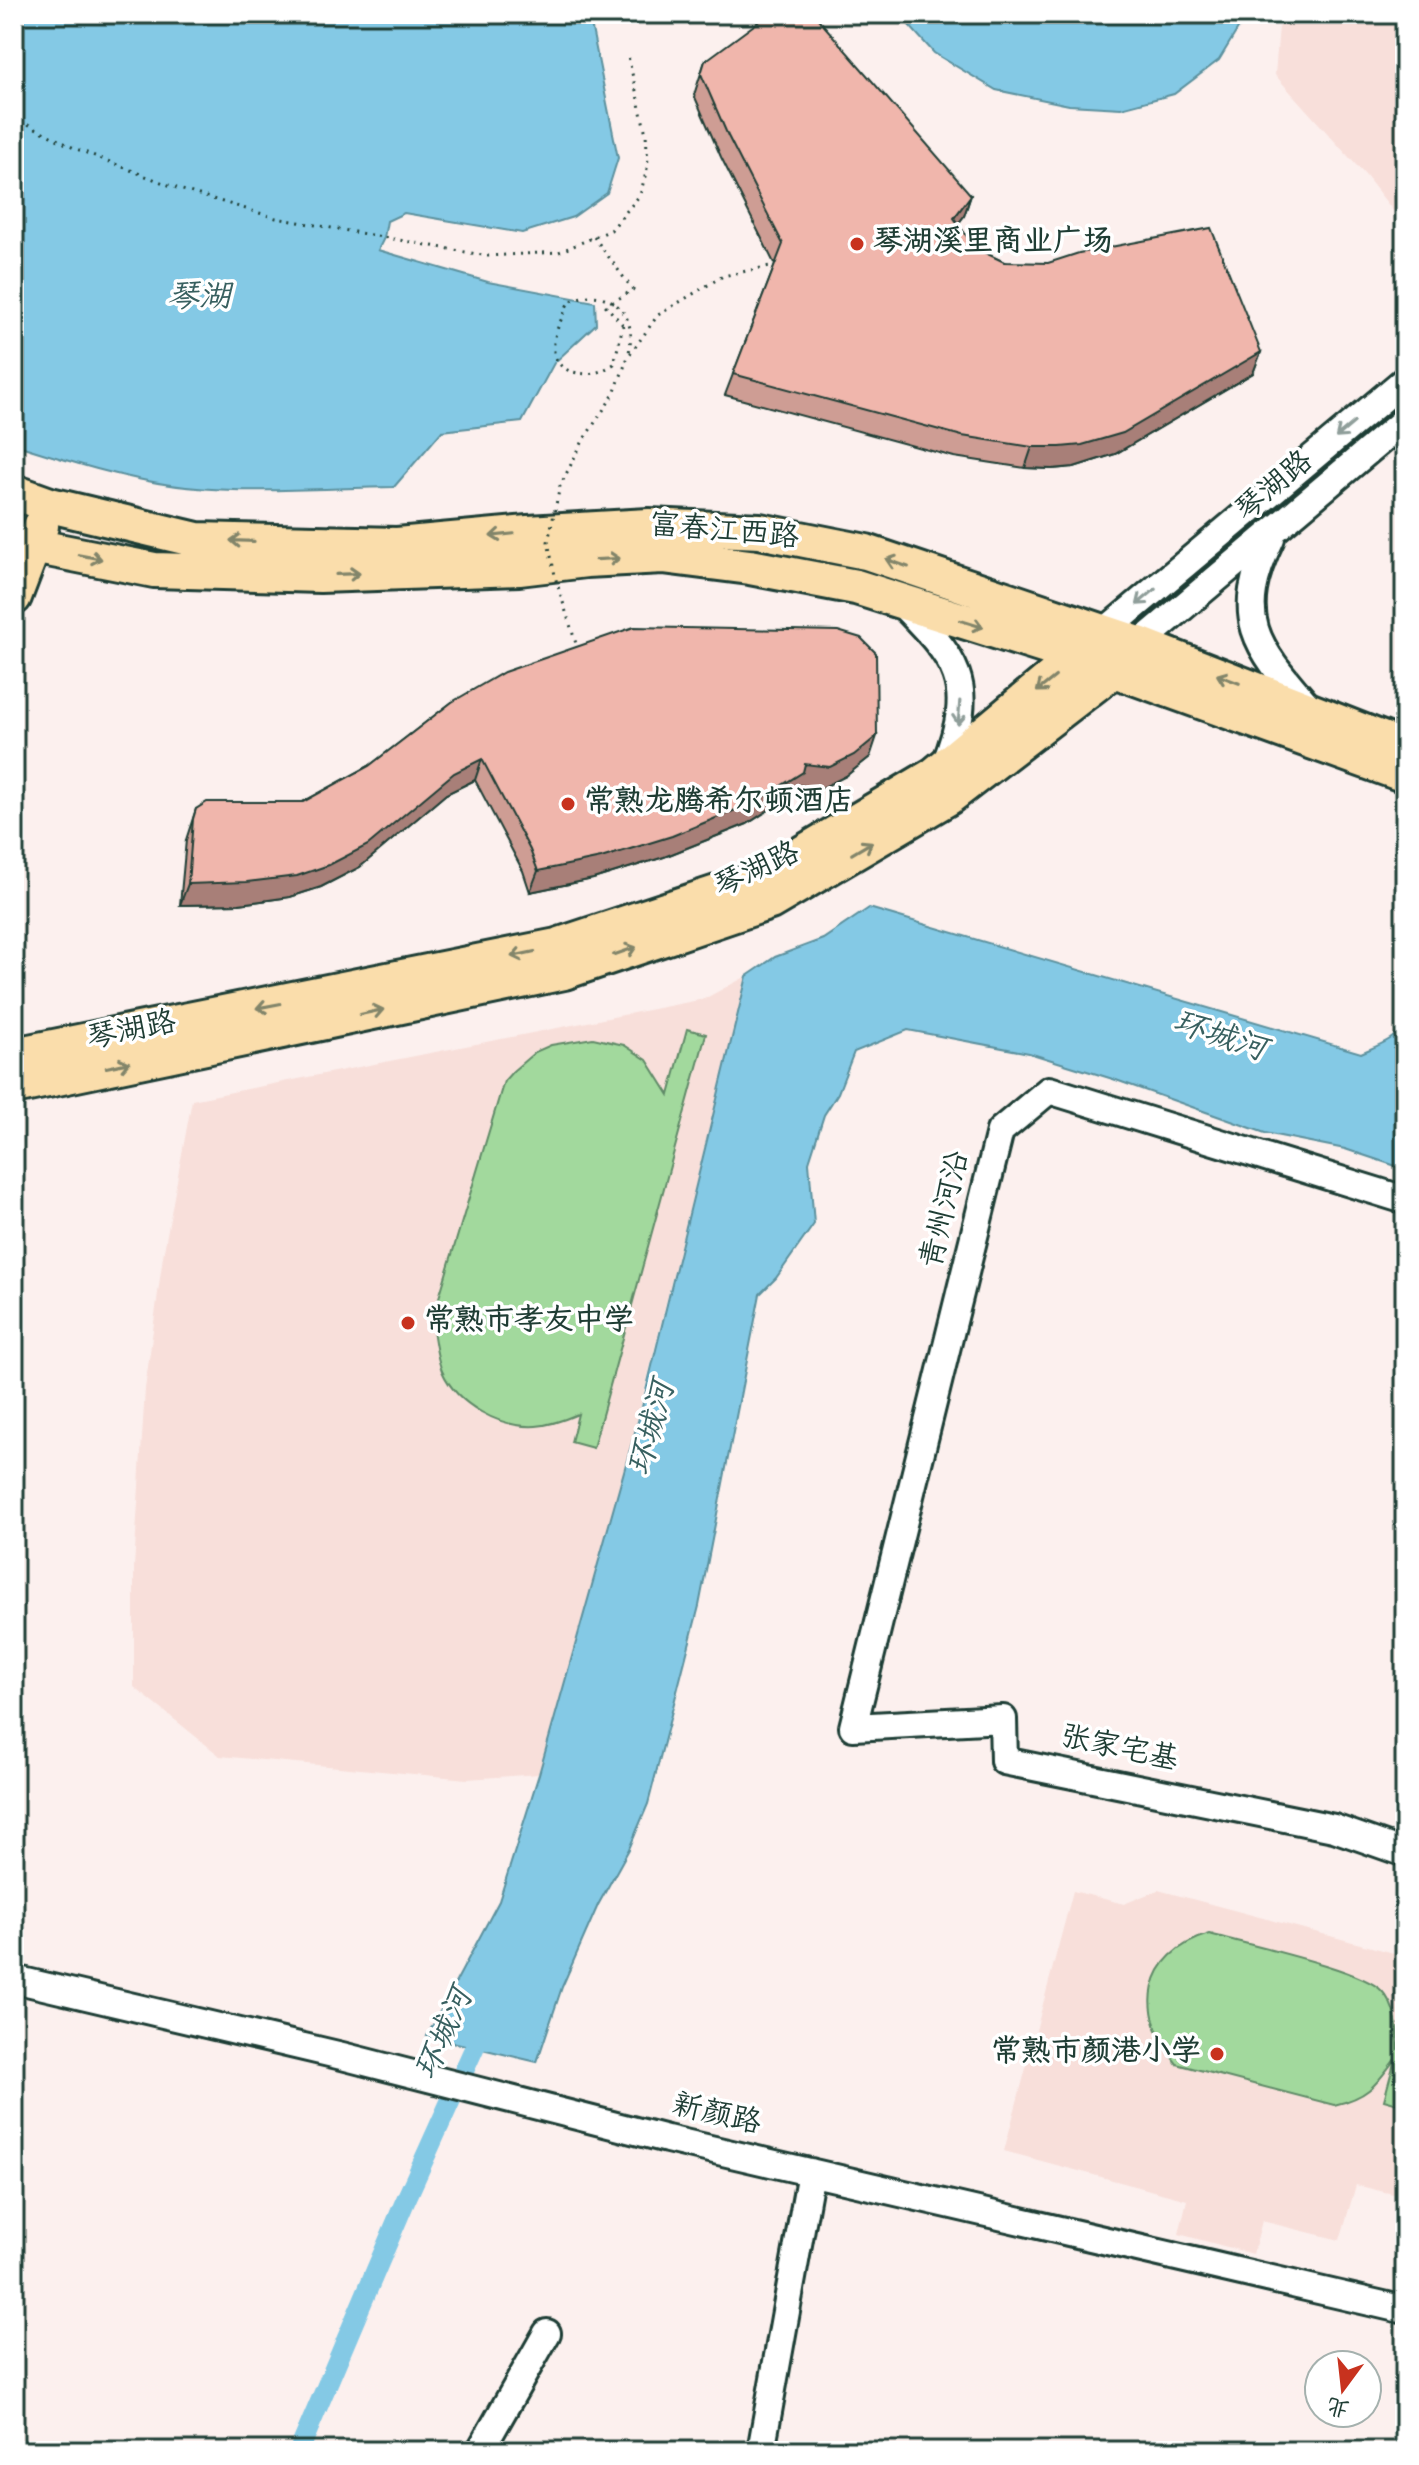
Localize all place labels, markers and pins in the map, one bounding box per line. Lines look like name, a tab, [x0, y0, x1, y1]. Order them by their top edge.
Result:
place label: 琴湖溪里商业广场	[873, 225, 1113, 262]
marker: 琴湖溪里商业广场	[848, 235, 866, 253]
place label: 常熟龙腾希尔顿酒店	[584, 784, 854, 822]
marker: 常熟龙腾希尔顿酒店	[559, 795, 577, 813]
place label: 常熟市孝友中学	[424, 1303, 634, 1341]
marker: 常熟市孝友中学	[399, 1314, 417, 1332]
place label: 常熟市颜港小学	[991, 2034, 1201, 2072]
marker: 常熟市颜港小学	[1208, 2045, 1226, 2063]

